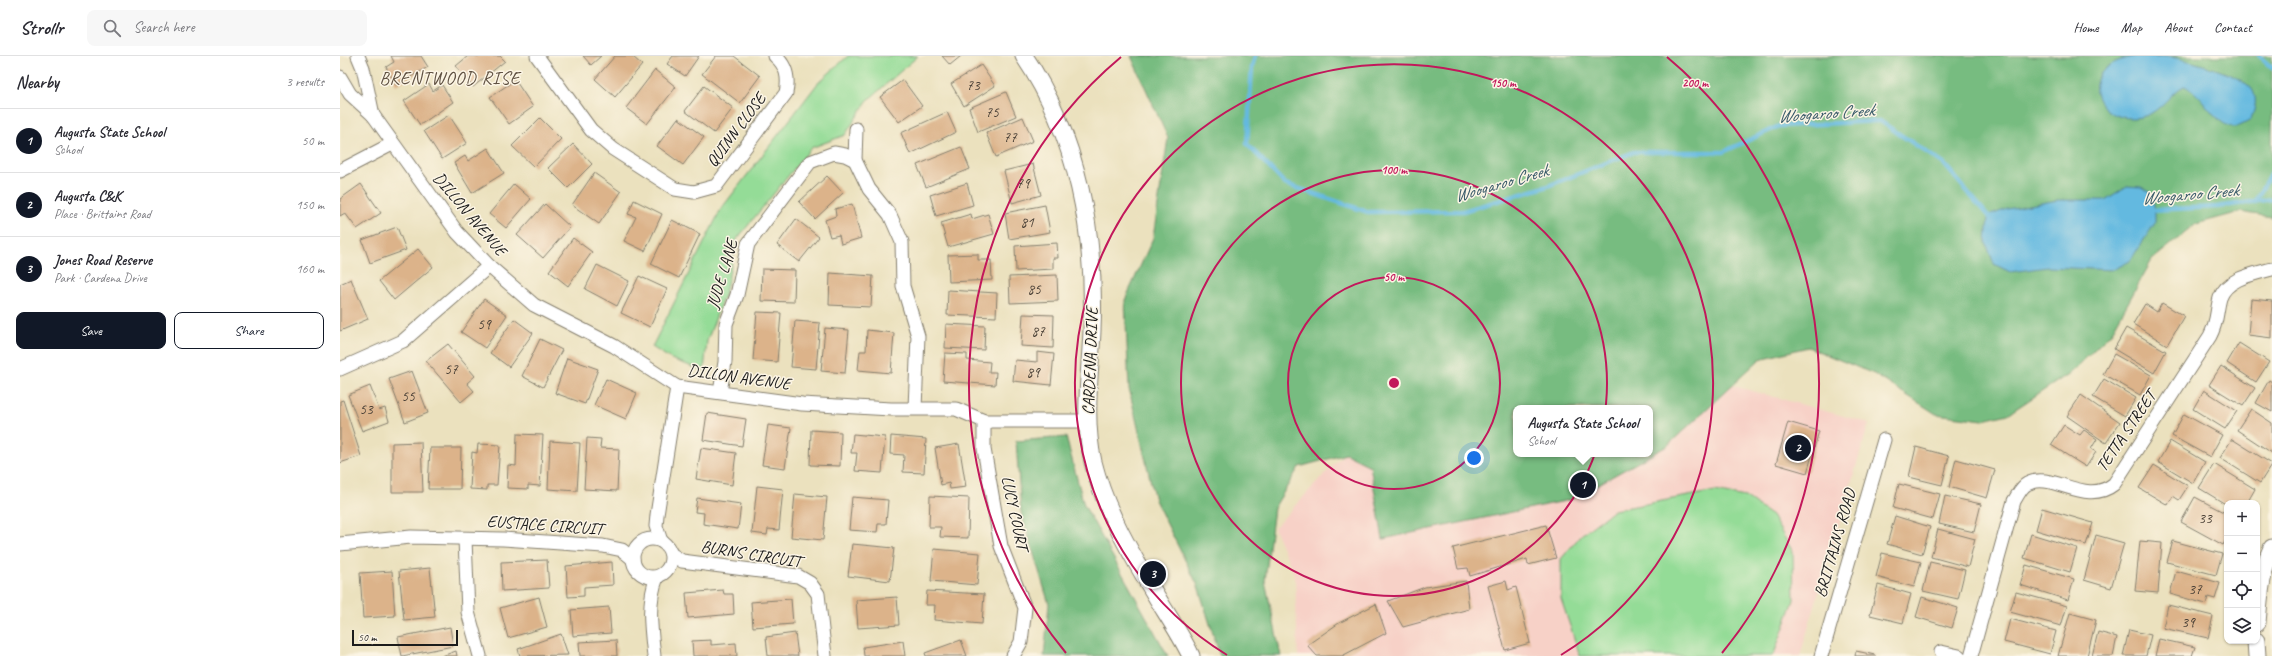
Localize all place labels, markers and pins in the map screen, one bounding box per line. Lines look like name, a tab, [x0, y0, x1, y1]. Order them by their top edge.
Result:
centre of rings	[1387, 376, 1401, 390]
pin: 2	[1785, 433, 1811, 463]
pin: 1	[1570, 470, 1596, 500]
pin: 3	[1140, 559, 1166, 589]

